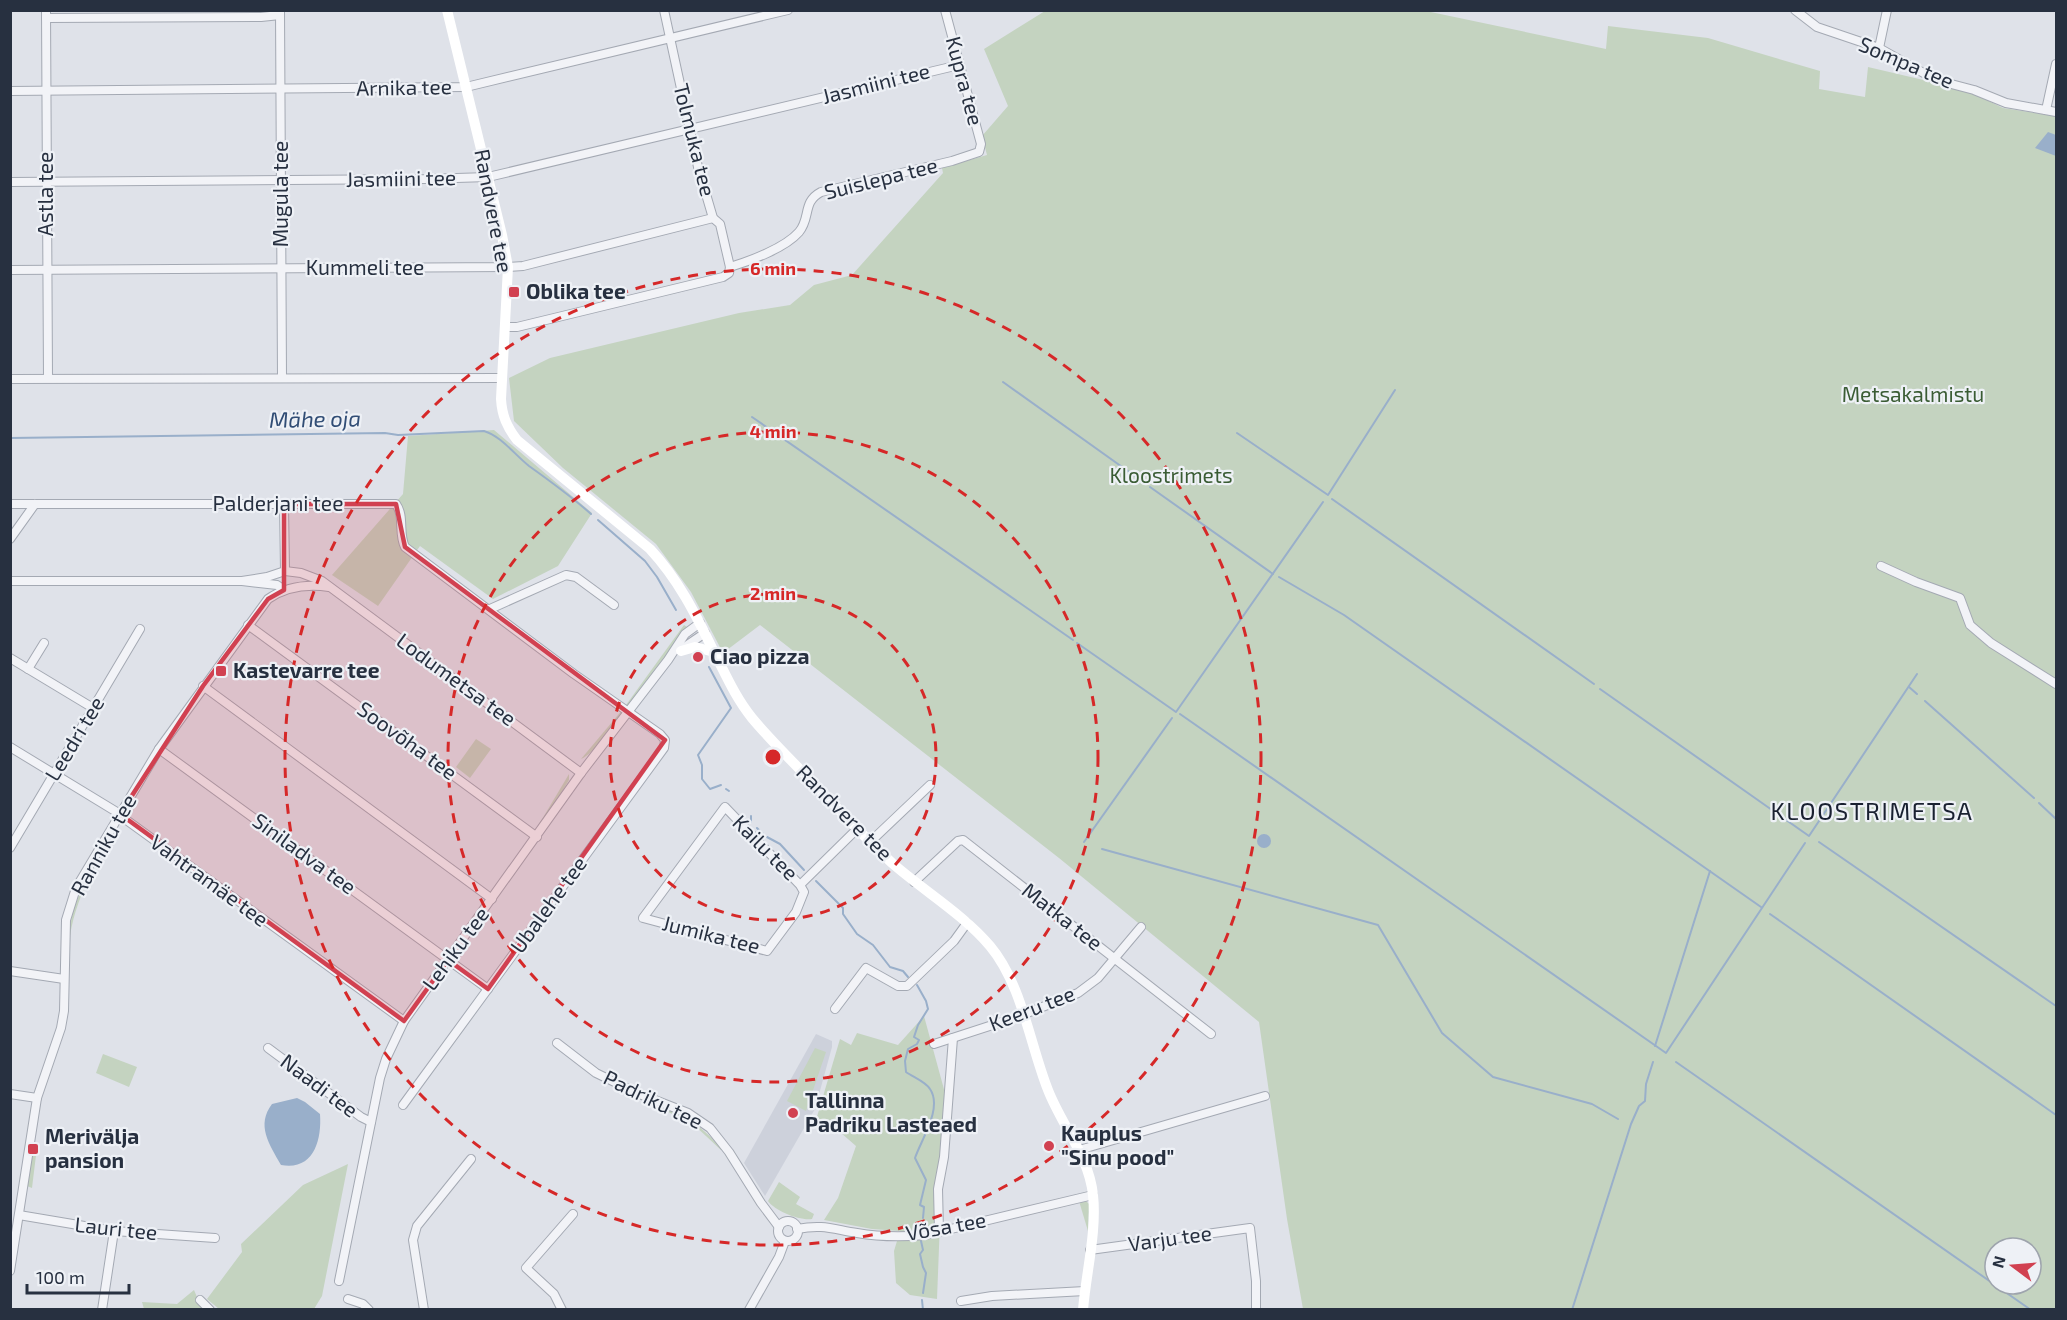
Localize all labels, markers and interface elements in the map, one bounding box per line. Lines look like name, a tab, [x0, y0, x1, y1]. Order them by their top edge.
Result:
street label: Sompa tee	[1855, 30, 1958, 93]
street label: Kupra tee	[942, 33, 989, 128]
street label: Jasmiini tee	[819, 57, 932, 108]
street label: Arnika tee	[356, 73, 452, 100]
street label: Tolmuka tee	[669, 81, 722, 199]
street label: Mugula tee	[267, 141, 292, 247]
street label: Randvere tee	[470, 147, 519, 275]
street label: Suislepa tee	[821, 151, 940, 204]
street label: Astla tee	[32, 152, 57, 236]
street label: Jasmiini tee	[346, 164, 456, 191]
street label: Kummeli tee	[306, 254, 424, 279]
text: 6 min	[750, 257, 796, 279]
place label: Oblika tee	[526, 278, 626, 303]
marker: Oblika tee	[507, 285, 521, 299]
park label: Metsakalmistu	[1842, 381, 1984, 406]
water label: Mähe oja	[269, 404, 361, 433]
text: 4 min	[750, 420, 797, 442]
park label: Kloostrimets	[1109, 462, 1233, 487]
street label: Palderjani tee	[213, 490, 343, 516]
text: 2 min	[750, 582, 796, 604]
street label: Lodumetsa tee	[392, 627, 521, 730]
place label: Ciao pizza	[710, 643, 810, 668]
marker: Ciao pizza	[691, 650, 705, 664]
place label: Kastevarre tee	[233, 657, 380, 682]
marker: Kastevarre tee	[214, 664, 228, 678]
street label: Leedri tee	[39, 692, 109, 785]
street label: Soovõha tee	[353, 695, 463, 784]
centre of rings	[763, 747, 783, 767]
street label: Randvere tee	[792, 759, 898, 865]
street label: Ranniku tee	[65, 789, 141, 899]
district label: KLOOSTRIMETSA	[1770, 796, 1974, 825]
street label: Siniladva tee	[248, 807, 361, 899]
street label: Kailu tee	[728, 809, 804, 885]
street label: Vahtramäe tee	[146, 829, 274, 931]
street label: Ubalehe tee	[504, 851, 591, 957]
street label: Matka tee	[1018, 877, 1108, 955]
street label: Lehiku tee	[416, 902, 493, 995]
street label: Jumika tee	[660, 909, 763, 958]
street label: Keeru tee	[985, 980, 1078, 1035]
street label: Naadi tee	[276, 1048, 363, 1122]
street label: Padriku tee	[600, 1064, 707, 1133]
place label: Tallinna Padriku Lasteaed	[805, 1087, 977, 1136]
marker: Tallinna Padriku Lasteaed	[786, 1106, 800, 1120]
place label: Kauplus "Sinu pood"	[1061, 1120, 1174, 1169]
place label: Merivälja pansion	[45, 1123, 139, 1172]
marker: Kauplus "Sinu pood"	[1042, 1139, 1056, 1153]
marker: Merivälja pansion	[26, 1142, 40, 1156]
street label: Võsa tee	[904, 1206, 988, 1245]
street label: Lauri tee	[74, 1211, 159, 1244]
street label: Varju tee	[1126, 1219, 1213, 1257]
north arrow	[1983, 1236, 2043, 1296]
text: N	[1987, 1254, 2009, 1270]
scale bar	[27, 1257, 129, 1295]
text: 100 m	[36, 1266, 85, 1288]

